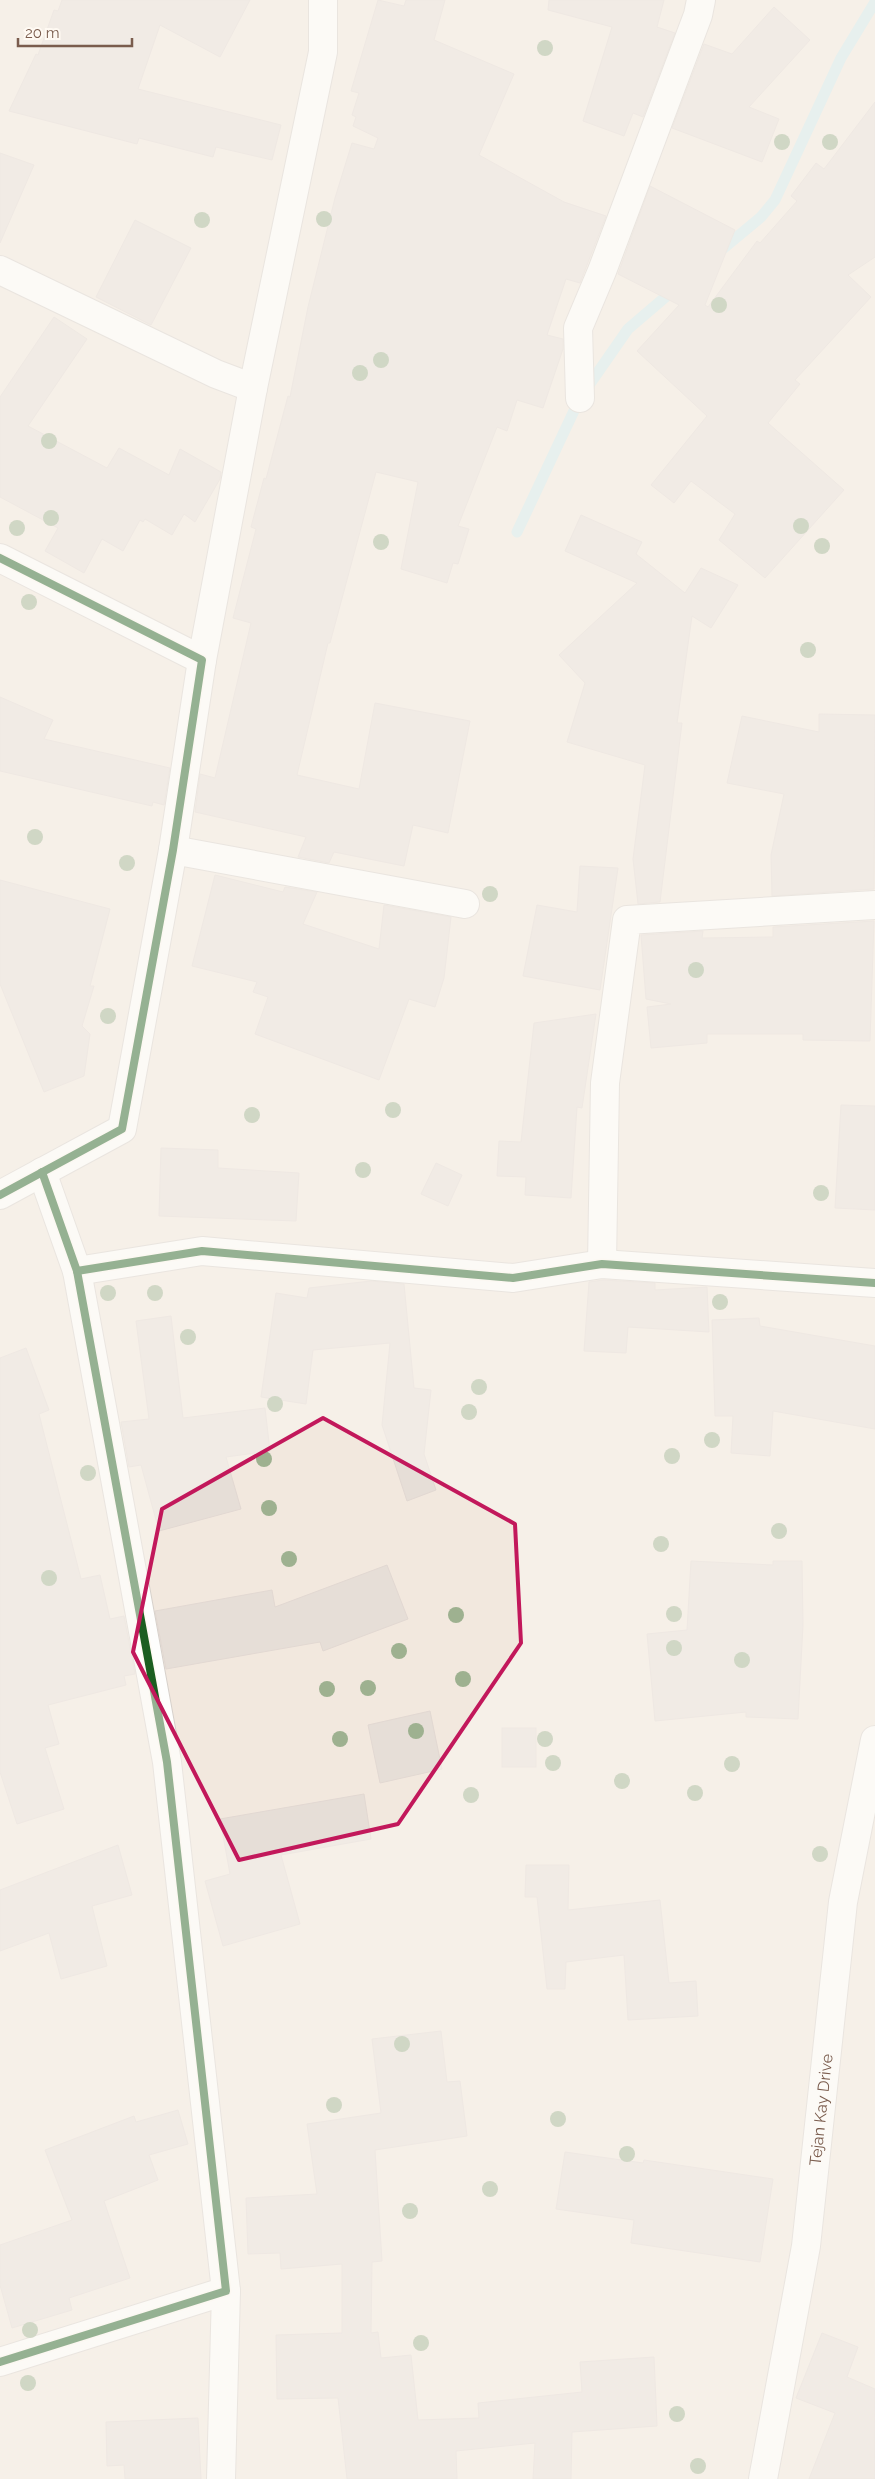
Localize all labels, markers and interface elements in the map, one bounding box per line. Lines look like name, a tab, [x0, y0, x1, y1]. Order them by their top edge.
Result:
scale bar	[18, 15, 131, 47]
text: 20 m	[25, 24, 60, 42]
street label: Tejan Kay Drive	[805, 2053, 836, 2167]

